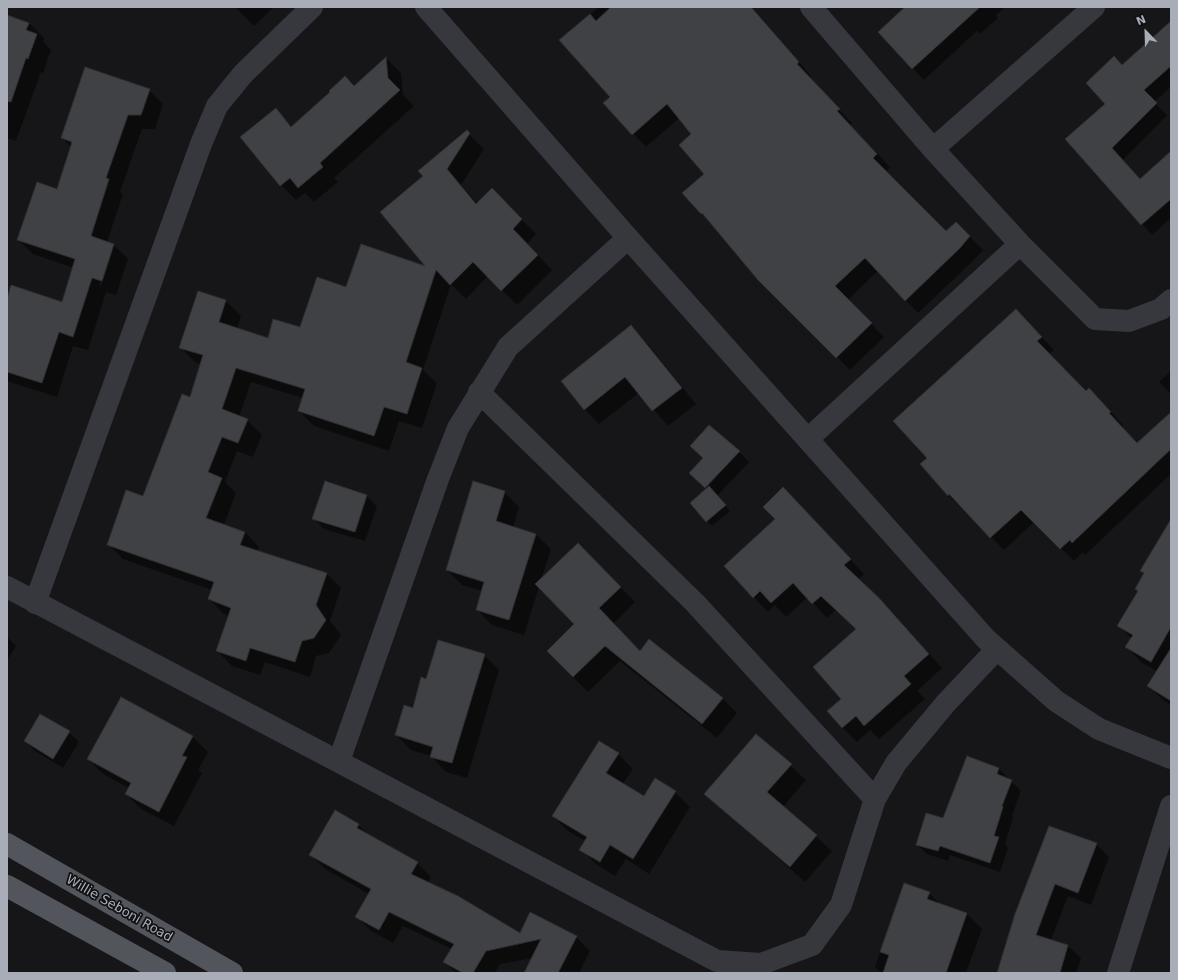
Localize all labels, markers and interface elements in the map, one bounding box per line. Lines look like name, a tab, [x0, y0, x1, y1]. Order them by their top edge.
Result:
north arrow	[1126, 12, 1166, 52]
text: N	[1134, 13, 1148, 28]
street label: Willie Seboni Road	[63, 872, 175, 946]

